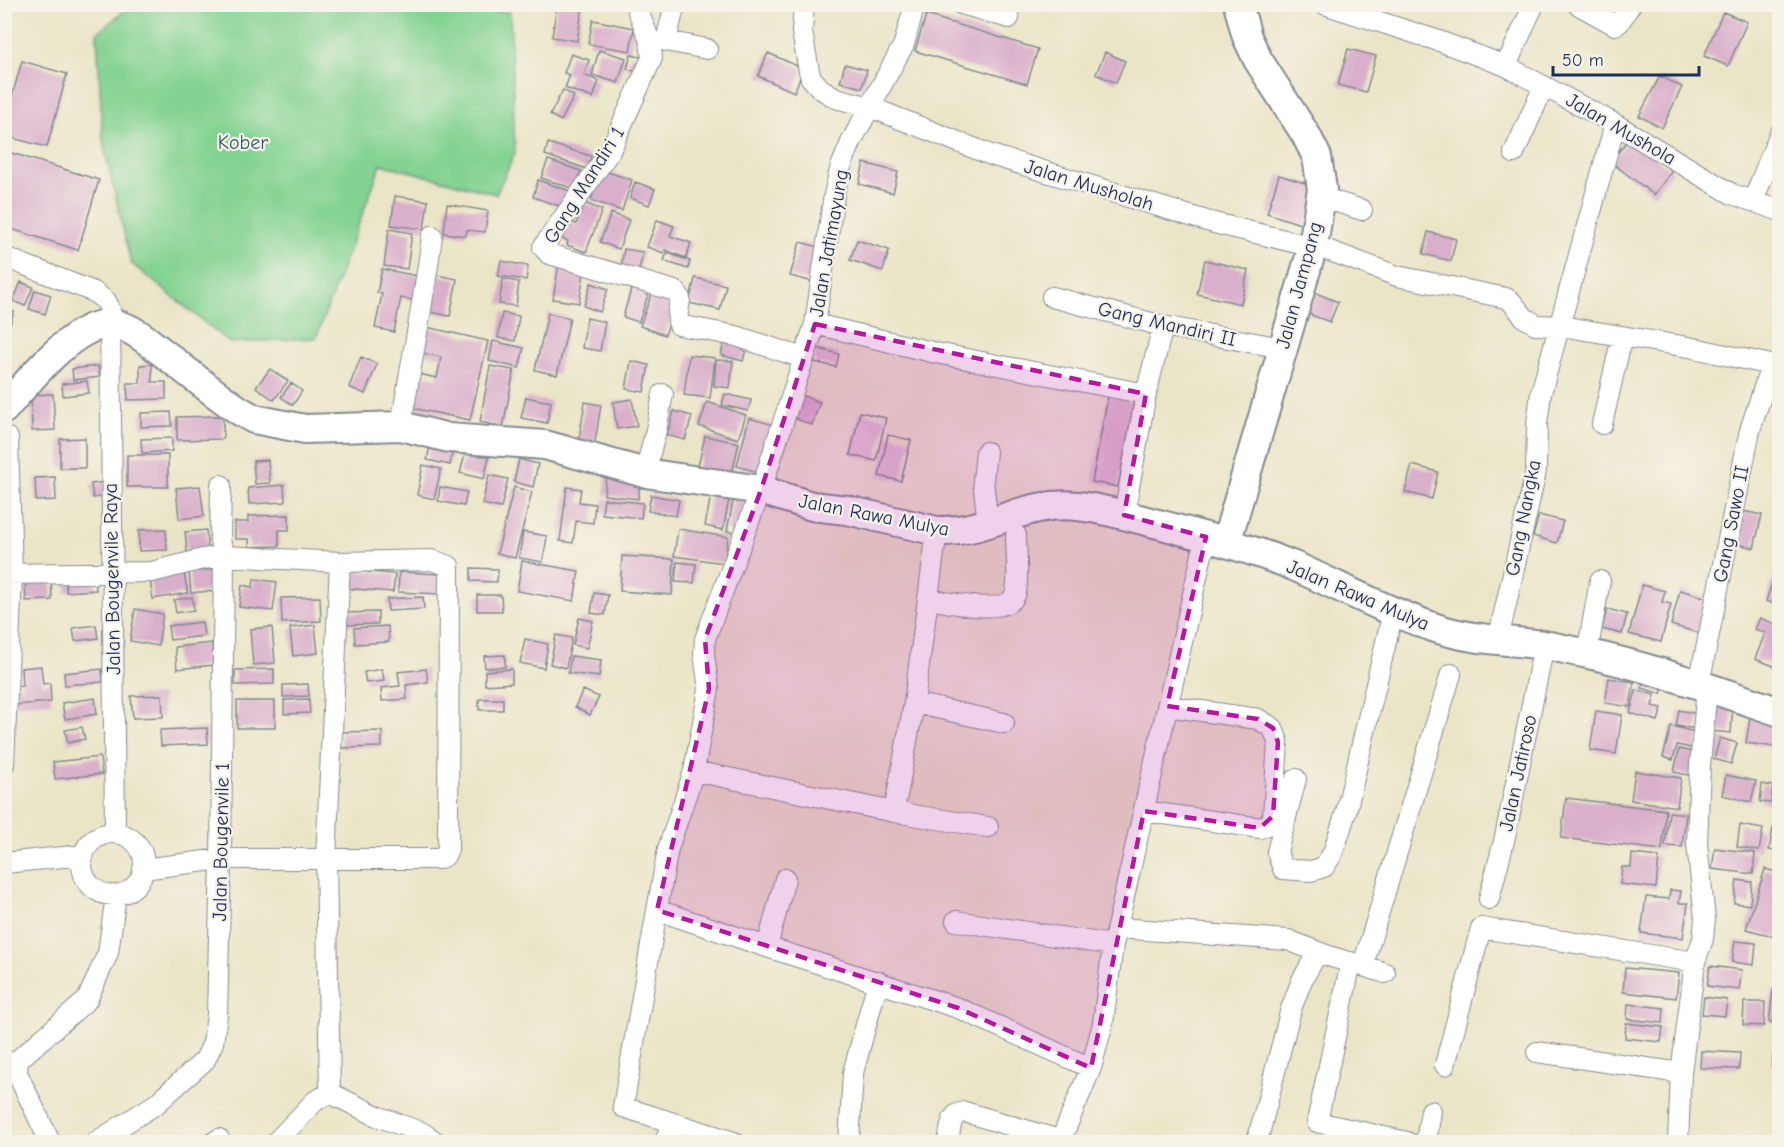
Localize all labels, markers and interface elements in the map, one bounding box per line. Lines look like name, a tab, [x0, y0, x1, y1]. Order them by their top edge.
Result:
scale bar	[1553, 39, 1698, 77]
text: 50 m	[1562, 50, 1604, 71]
street label: Jalan Mushola	[1562, 88, 1680, 170]
street label: Gang Mandiri 1	[539, 122, 629, 248]
park label: Kober	[218, 131, 268, 154]
street label: Jalan Musholah	[1022, 154, 1156, 216]
street label: Jalan Jatimayung	[805, 167, 853, 319]
street label: Jalan Jampang	[1271, 219, 1327, 351]
street label: Gang Mandiri II	[1096, 297, 1238, 351]
street label: Gang Nangka	[1500, 458, 1546, 578]
street label: Gang Sawo II	[1708, 463, 1754, 585]
street label: Jalan Bougenvile Raya	[99, 483, 125, 675]
street label: Jalan Rawa Mulya	[797, 489, 951, 541]
street label: Jalan Rawa Mulya	[1283, 555, 1433, 635]
street label: Jalan Jatiroso	[1494, 713, 1542, 833]
street label: Jalan Bougenvile 1	[208, 762, 234, 922]

